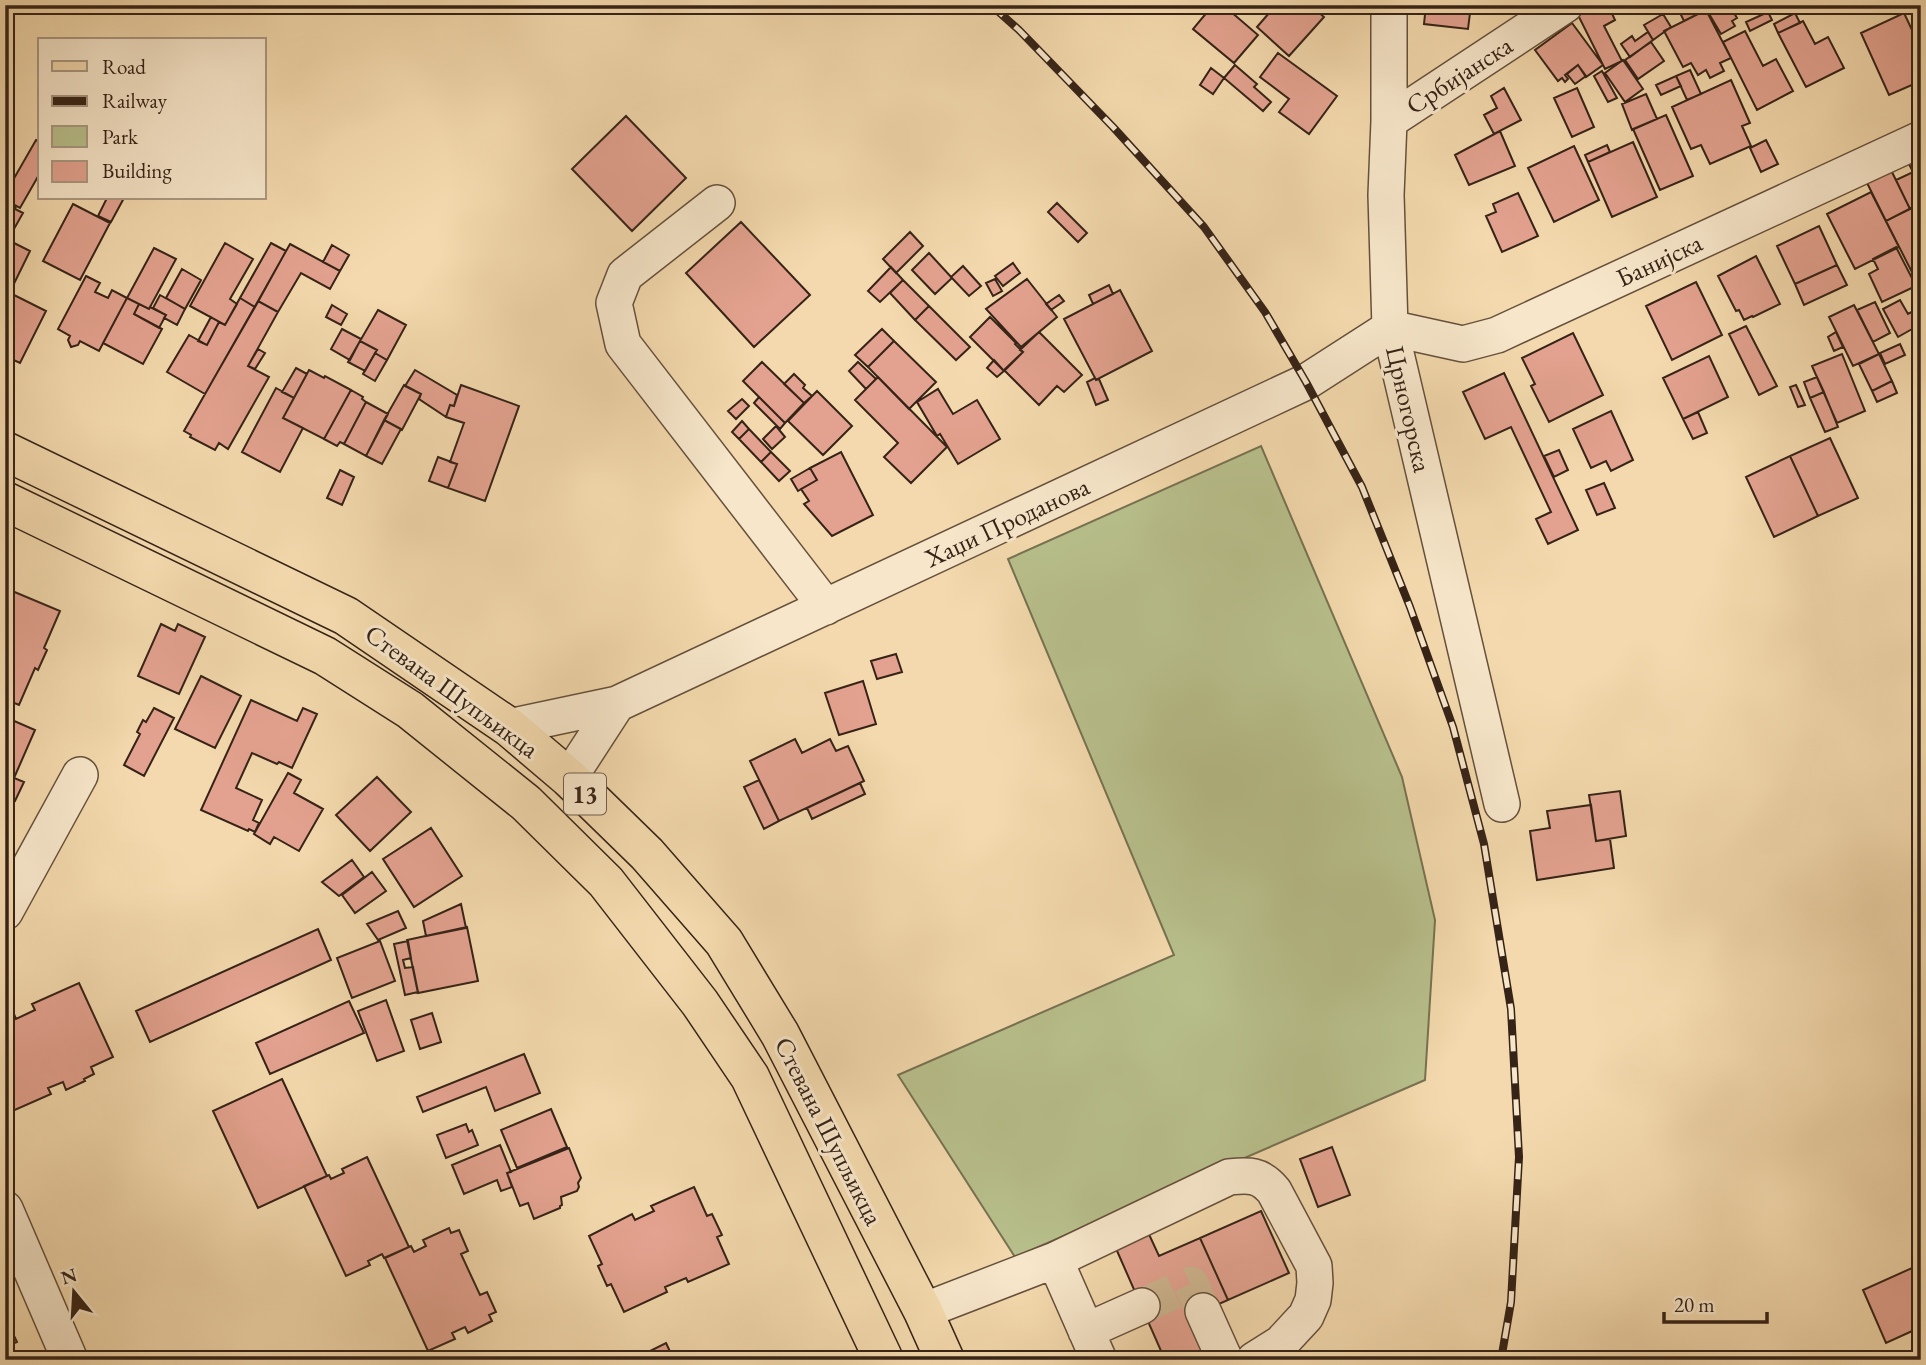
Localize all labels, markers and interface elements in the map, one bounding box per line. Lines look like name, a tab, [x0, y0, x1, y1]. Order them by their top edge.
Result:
street label: Србијанска	[1399, 28, 1519, 122]
legend	[38, 38, 266, 200]
text: Road	[102, 53, 146, 80]
text: Railway	[102, 87, 168, 114]
text: Park	[102, 123, 139, 150]
text: Building	[102, 157, 172, 184]
street label: Банијска	[1610, 225, 1708, 295]
street label: Црногорска	[1378, 343, 1440, 476]
street label: Хаџи Проданова	[918, 469, 1095, 575]
street label: Стевана Шупљикца	[358, 616, 546, 766]
road number: 13	[564, 774, 606, 814]
street label: Стевана Шупљикца	[767, 1031, 891, 1231]
north arrow	[38, 1256, 108, 1326]
text: N	[58, 1262, 81, 1291]
scale bar	[1664, 1281, 1767, 1325]
text: 20 m	[1674, 1291, 1715, 1318]

